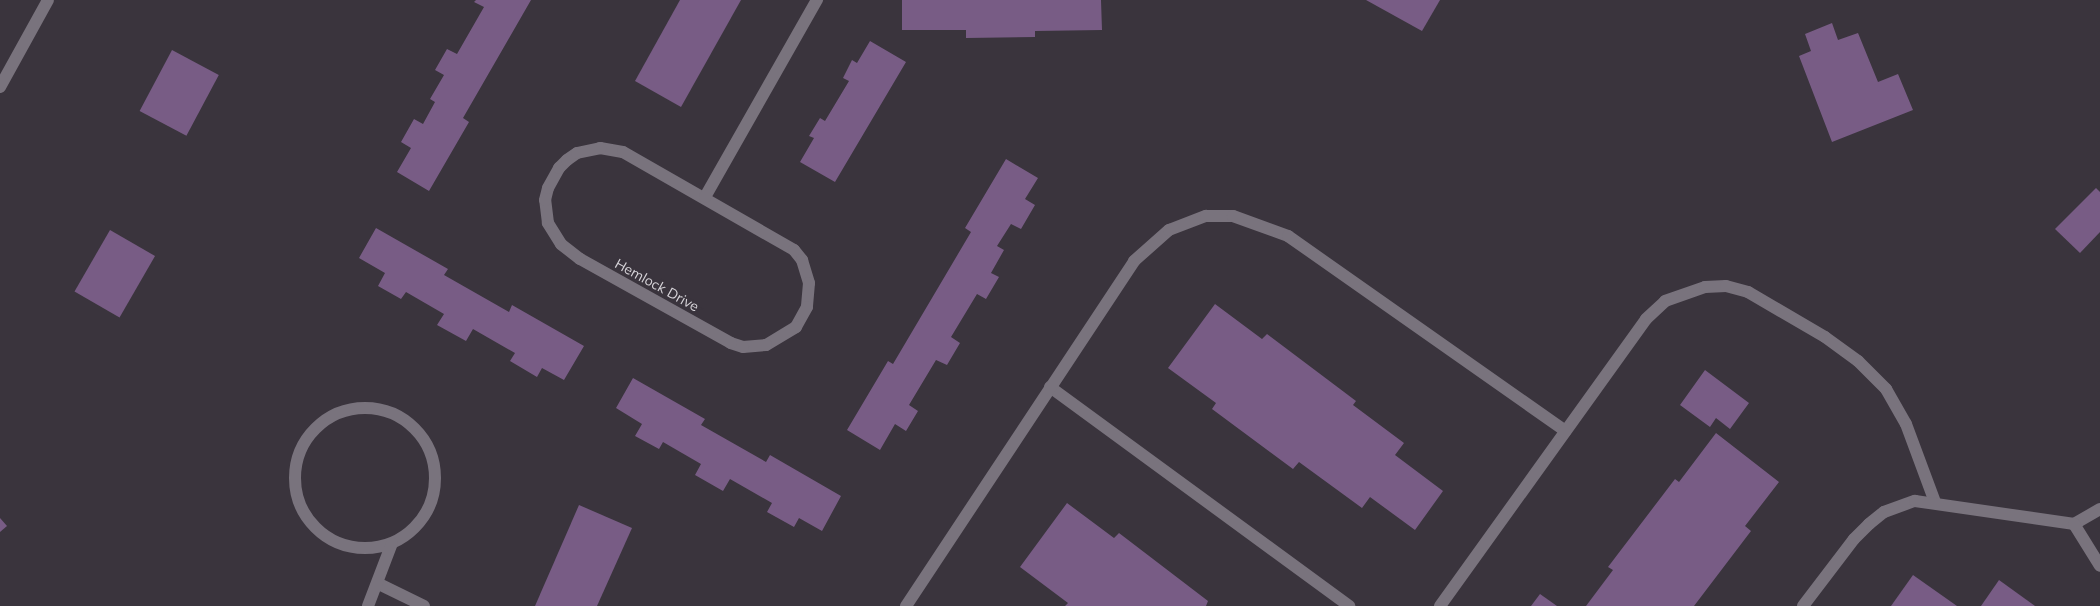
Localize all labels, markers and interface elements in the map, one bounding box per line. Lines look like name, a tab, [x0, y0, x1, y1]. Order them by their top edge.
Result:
street label: Hemlock Drive	[612, 255, 702, 315]

